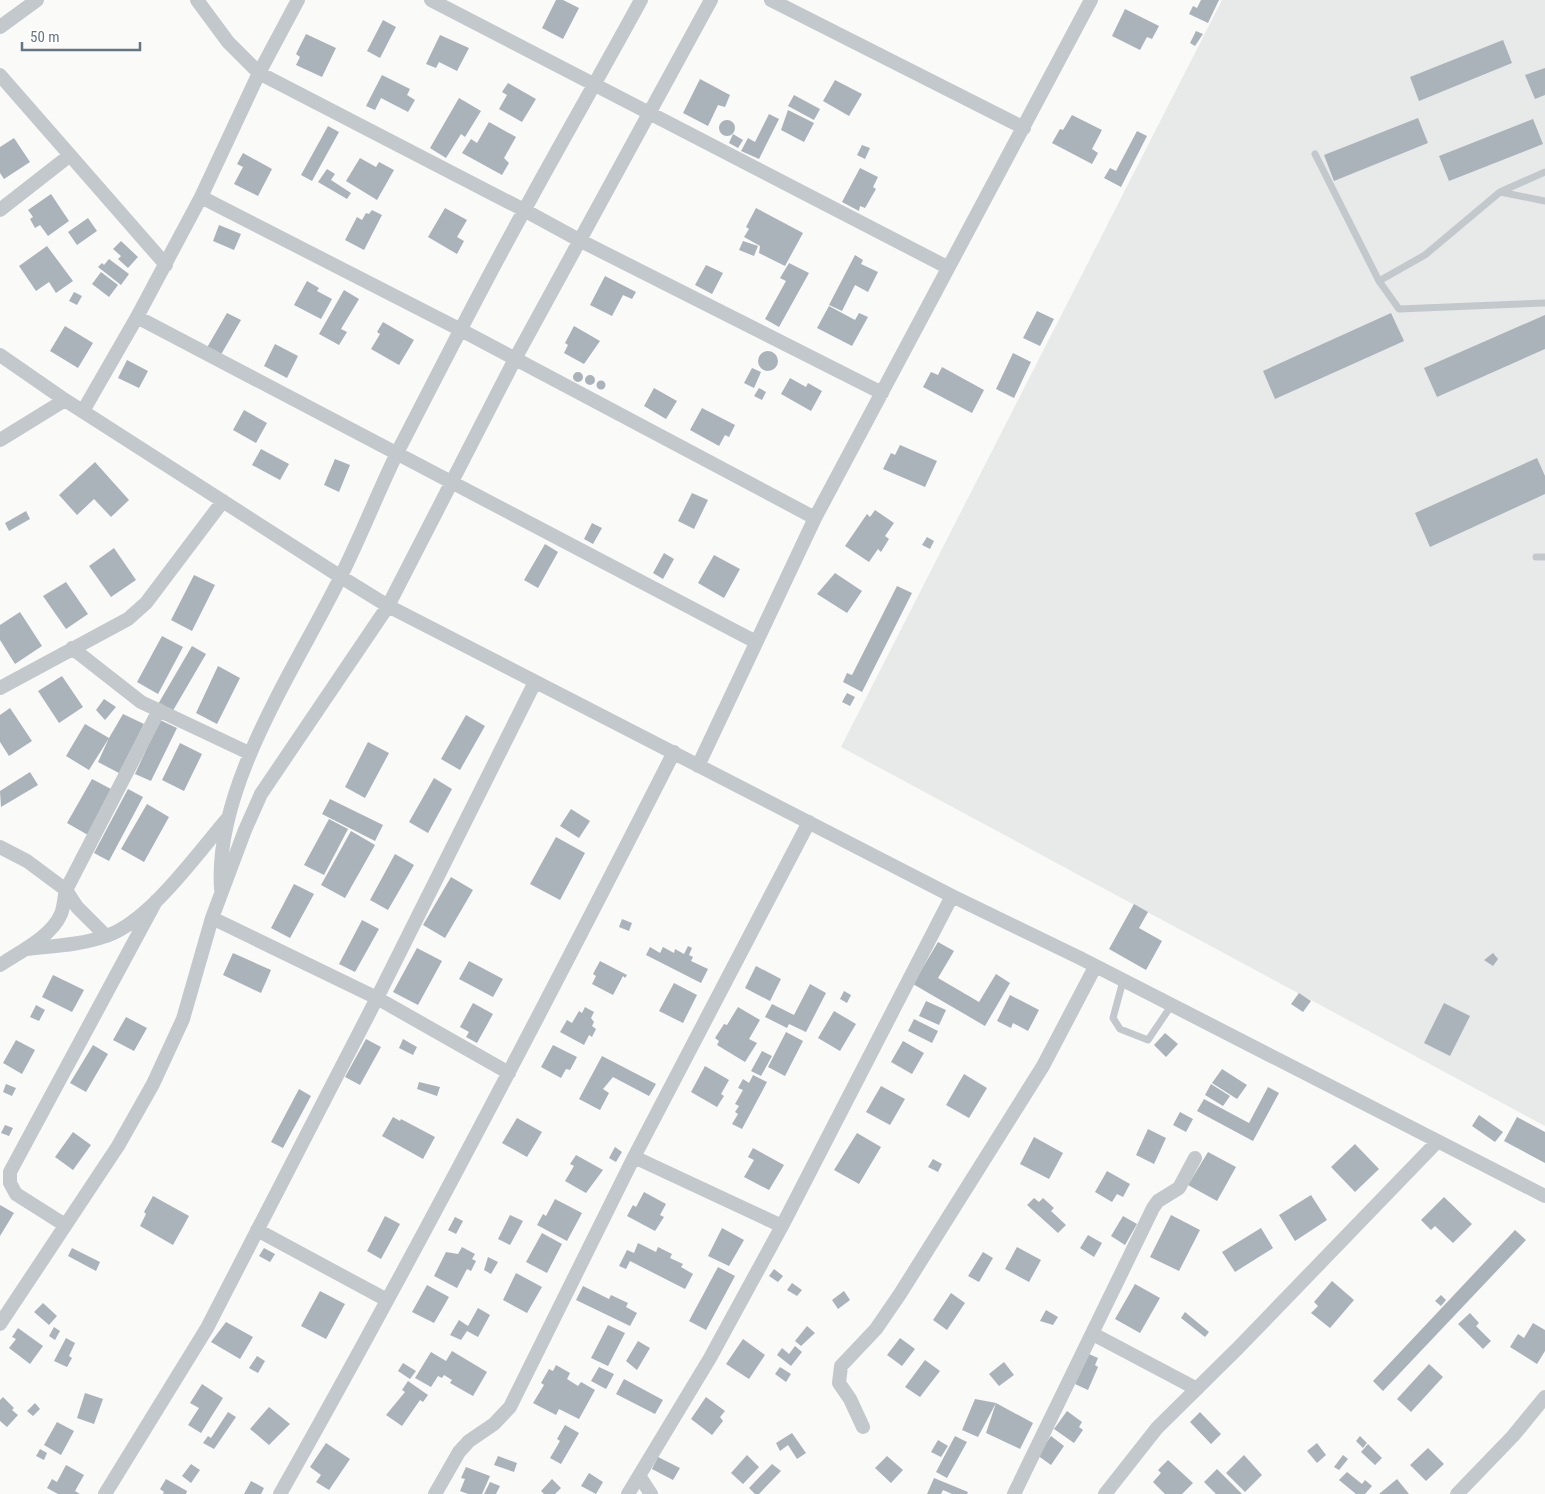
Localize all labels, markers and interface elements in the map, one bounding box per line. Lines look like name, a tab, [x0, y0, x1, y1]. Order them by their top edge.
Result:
scale bar	[22, 20, 140, 52]
text: 50 m	[30, 28, 60, 46]

